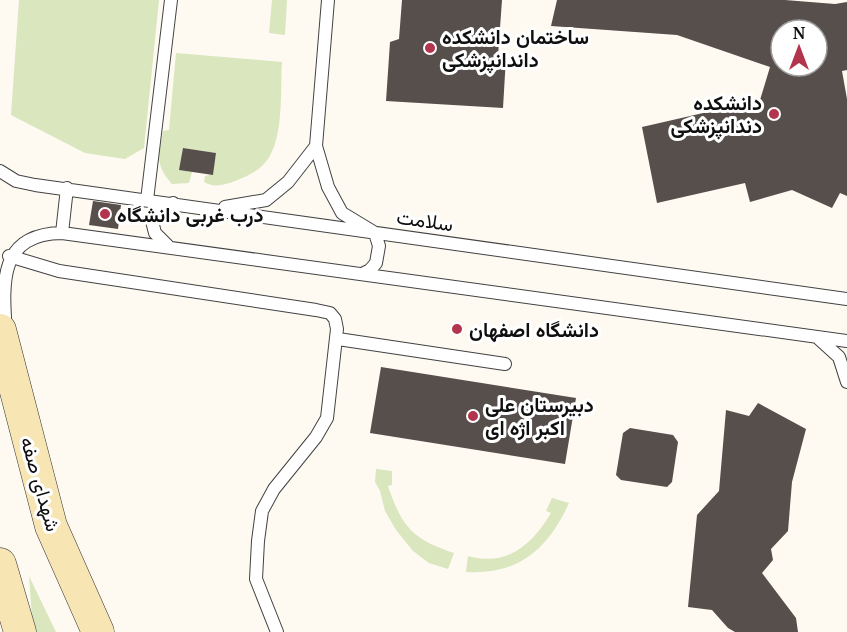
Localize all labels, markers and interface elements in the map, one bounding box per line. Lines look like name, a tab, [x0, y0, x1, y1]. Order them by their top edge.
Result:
north arrow	[769, 18, 829, 78]
text: N	[793, 22, 806, 44]
place label: ساختمان دانشکده داندانپزشکی	[442, 23, 589, 74]
marker: ساختمان دانشکده داندانپزشکی	[423, 41, 437, 55]
place label: دانشکده دندانپزشکی	[671, 89, 762, 140]
marker: دانشکده دندانپزشکی	[767, 107, 781, 121]
place label: درب غربی دانشگاه	[117, 201, 264, 228]
street label: سلامت	[395, 203, 455, 237]
marker: درب غربی دانشگاه	[98, 207, 112, 221]
place label: دانشگاه اصفهان	[469, 316, 599, 343]
marker: دانشگاه اصفهان	[450, 322, 464, 336]
place label: دبیرستان علی اکبر اژه ای	[485, 391, 594, 441]
marker: دبیرستان علی اکبر اژه ای	[466, 409, 480, 423]
street label: شهدای صفه	[15, 433, 67, 535]

